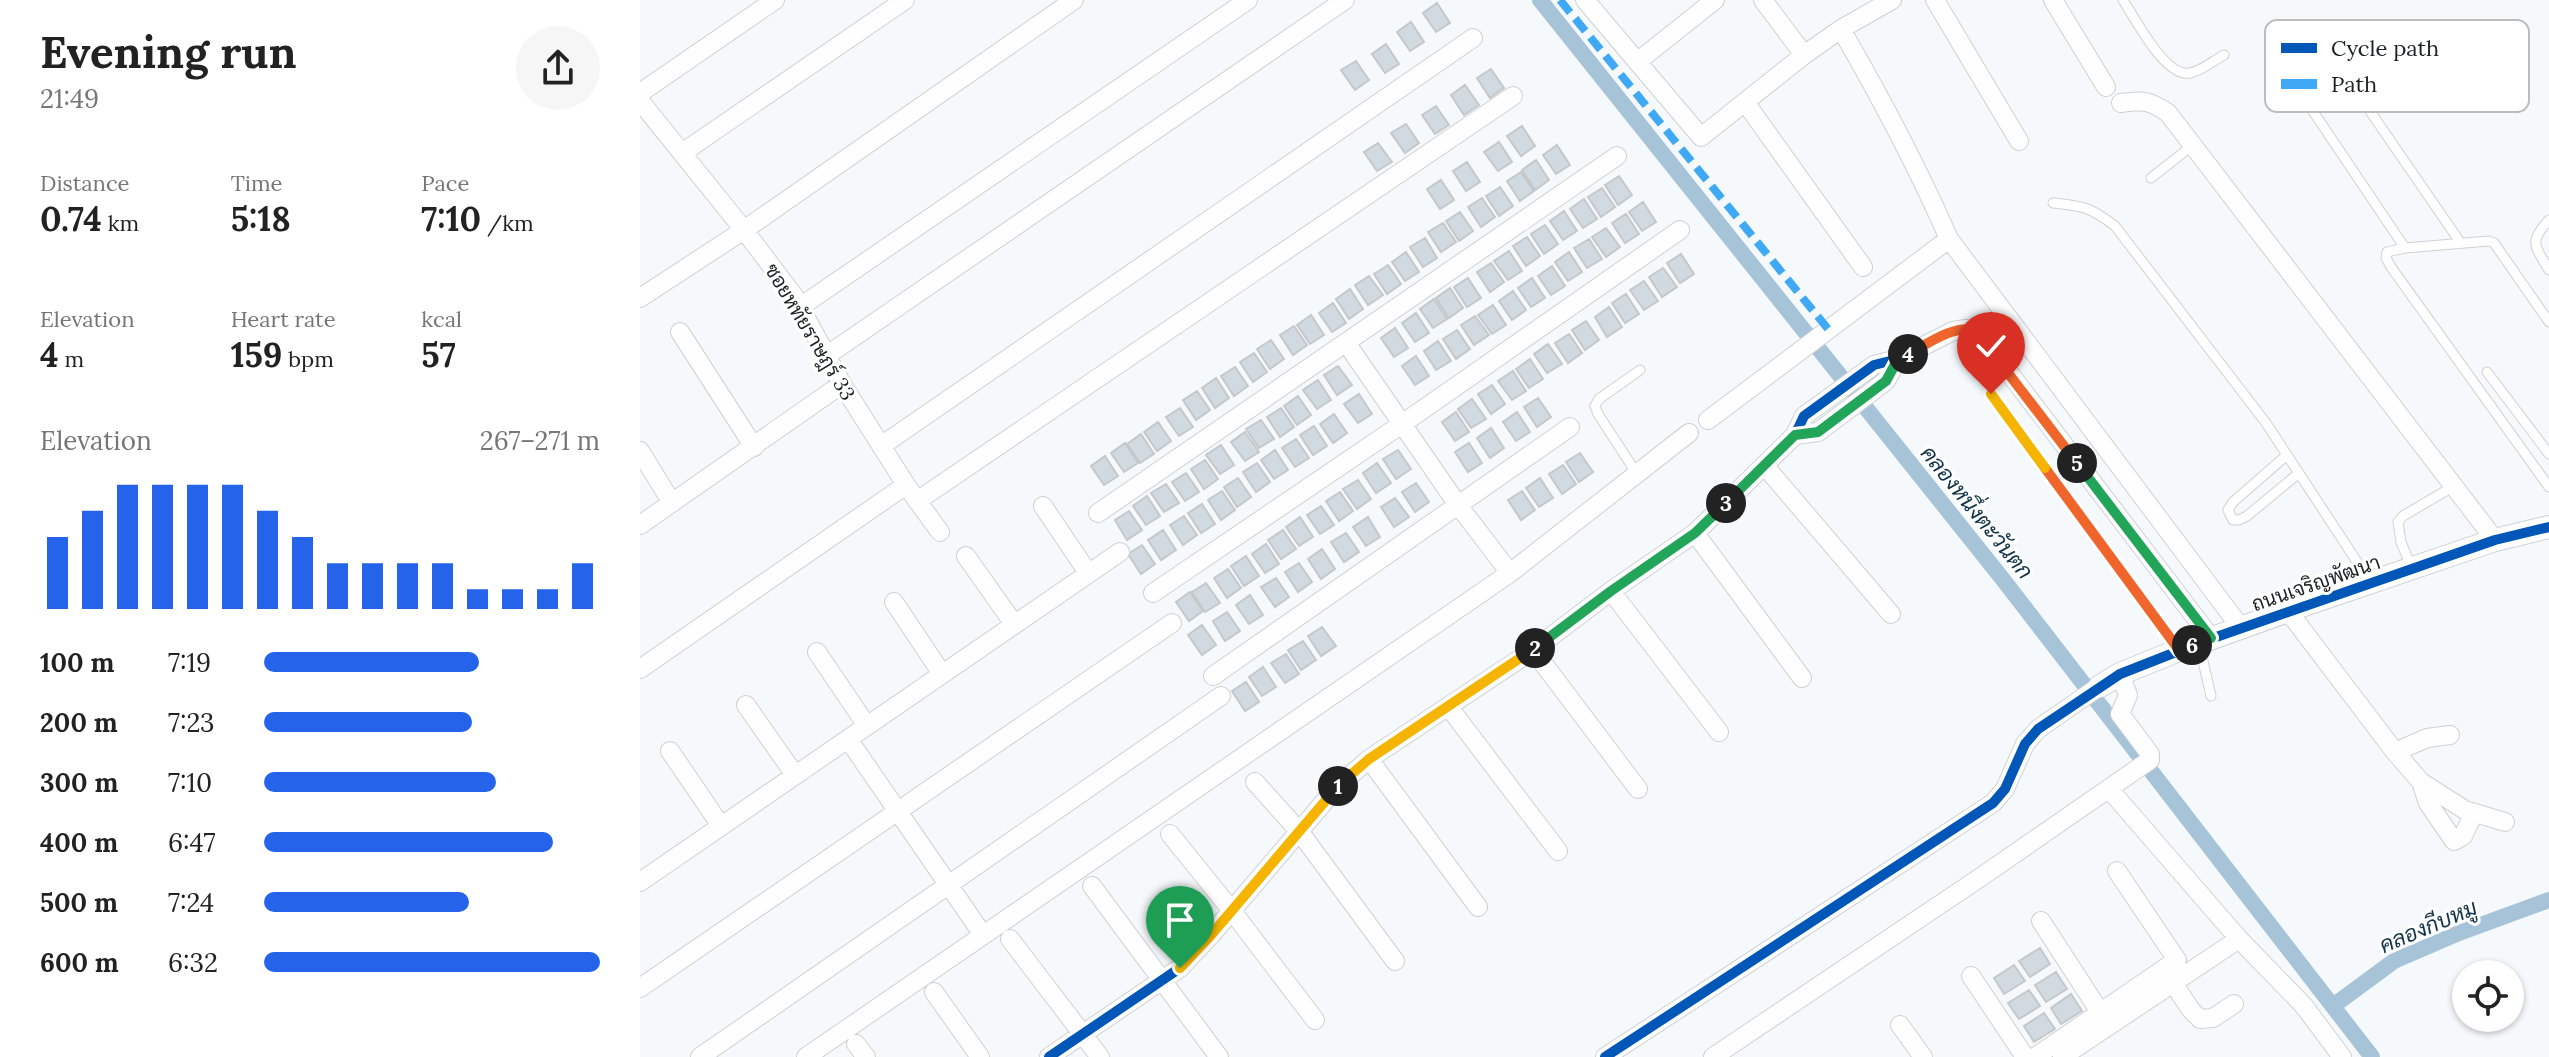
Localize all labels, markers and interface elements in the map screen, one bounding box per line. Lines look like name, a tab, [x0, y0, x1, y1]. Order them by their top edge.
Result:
legend	[2265, 20, 2529, 112]
text: Evening run	[40, 24, 297, 80]
button: share	[516, 26, 600, 110]
text: Cycle path	[2331, 34, 2439, 62]
text: Path	[2331, 70, 2377, 98]
text: 21:49	[40, 82, 99, 115]
text: Distance	[40, 169, 130, 197]
text: Time	[231, 169, 283, 197]
text: Pace	[421, 169, 469, 197]
text: 0.74	[40, 197, 102, 240]
text: 5:18	[231, 197, 291, 240]
text: 7:10	[421, 197, 481, 240]
text: km	[102, 209, 139, 237]
text: /km	[481, 209, 534, 237]
street label: ซอยหทัยราษฎร์ 33	[758, 258, 862, 406]
text: Elevation	[40, 305, 135, 333]
text: Heart rate	[231, 305, 336, 333]
text: kcal	[421, 305, 462, 333]
pin	[1957, 312, 2025, 394]
icon: check	[1969, 324, 2013, 368]
text: 4	[40, 333, 59, 376]
text: 159	[231, 333, 282, 376]
text: 57	[421, 333, 456, 376]
pin: 4	[1888, 334, 1928, 374]
text: 4	[1902, 340, 1914, 368]
text: m	[59, 345, 84, 373]
text: bpm	[282, 345, 334, 373]
text: Elevation	[40, 424, 152, 457]
text: 267–271 m	[480, 424, 600, 457]
water label: คลองหนึ่งตะวันตก	[1915, 437, 2043, 584]
pin: 5	[2057, 443, 2097, 483]
text: 5	[2071, 449, 2083, 477]
pin: 3	[1706, 483, 1746, 523]
text: 3	[1720, 489, 1732, 517]
street label: ถนนเจริญพัฒนา	[2248, 549, 2383, 616]
pin: 6	[2172, 625, 2212, 665]
pin: 2	[1515, 628, 1555, 668]
text: 6	[2186, 631, 2198, 659]
text: 2	[1529, 634, 1541, 662]
text: 100 m	[40, 646, 114, 679]
text: 7:19	[168, 646, 211, 679]
text: 200 m	[40, 706, 118, 739]
text: 7:23	[168, 706, 215, 739]
text: 300 m	[40, 766, 118, 799]
text: 7:10	[168, 766, 212, 799]
pin: 1	[1318, 766, 1358, 806]
text: 1	[1334, 772, 1342, 800]
text: 400 m	[40, 826, 118, 859]
text: 6:47	[168, 826, 216, 859]
text: 500 m	[40, 886, 118, 919]
text: 7:24	[168, 886, 214, 919]
pin	[1146, 886, 1214, 968]
water label: คลองกีบหมู	[2375, 893, 2482, 961]
icon: arrive	[1158, 898, 1202, 942]
text: 600 m	[40, 946, 119, 979]
text: 6:32	[168, 946, 218, 979]
map controls	[2452, 960, 2524, 1032]
button: locate	[2452, 960, 2524, 1032]

